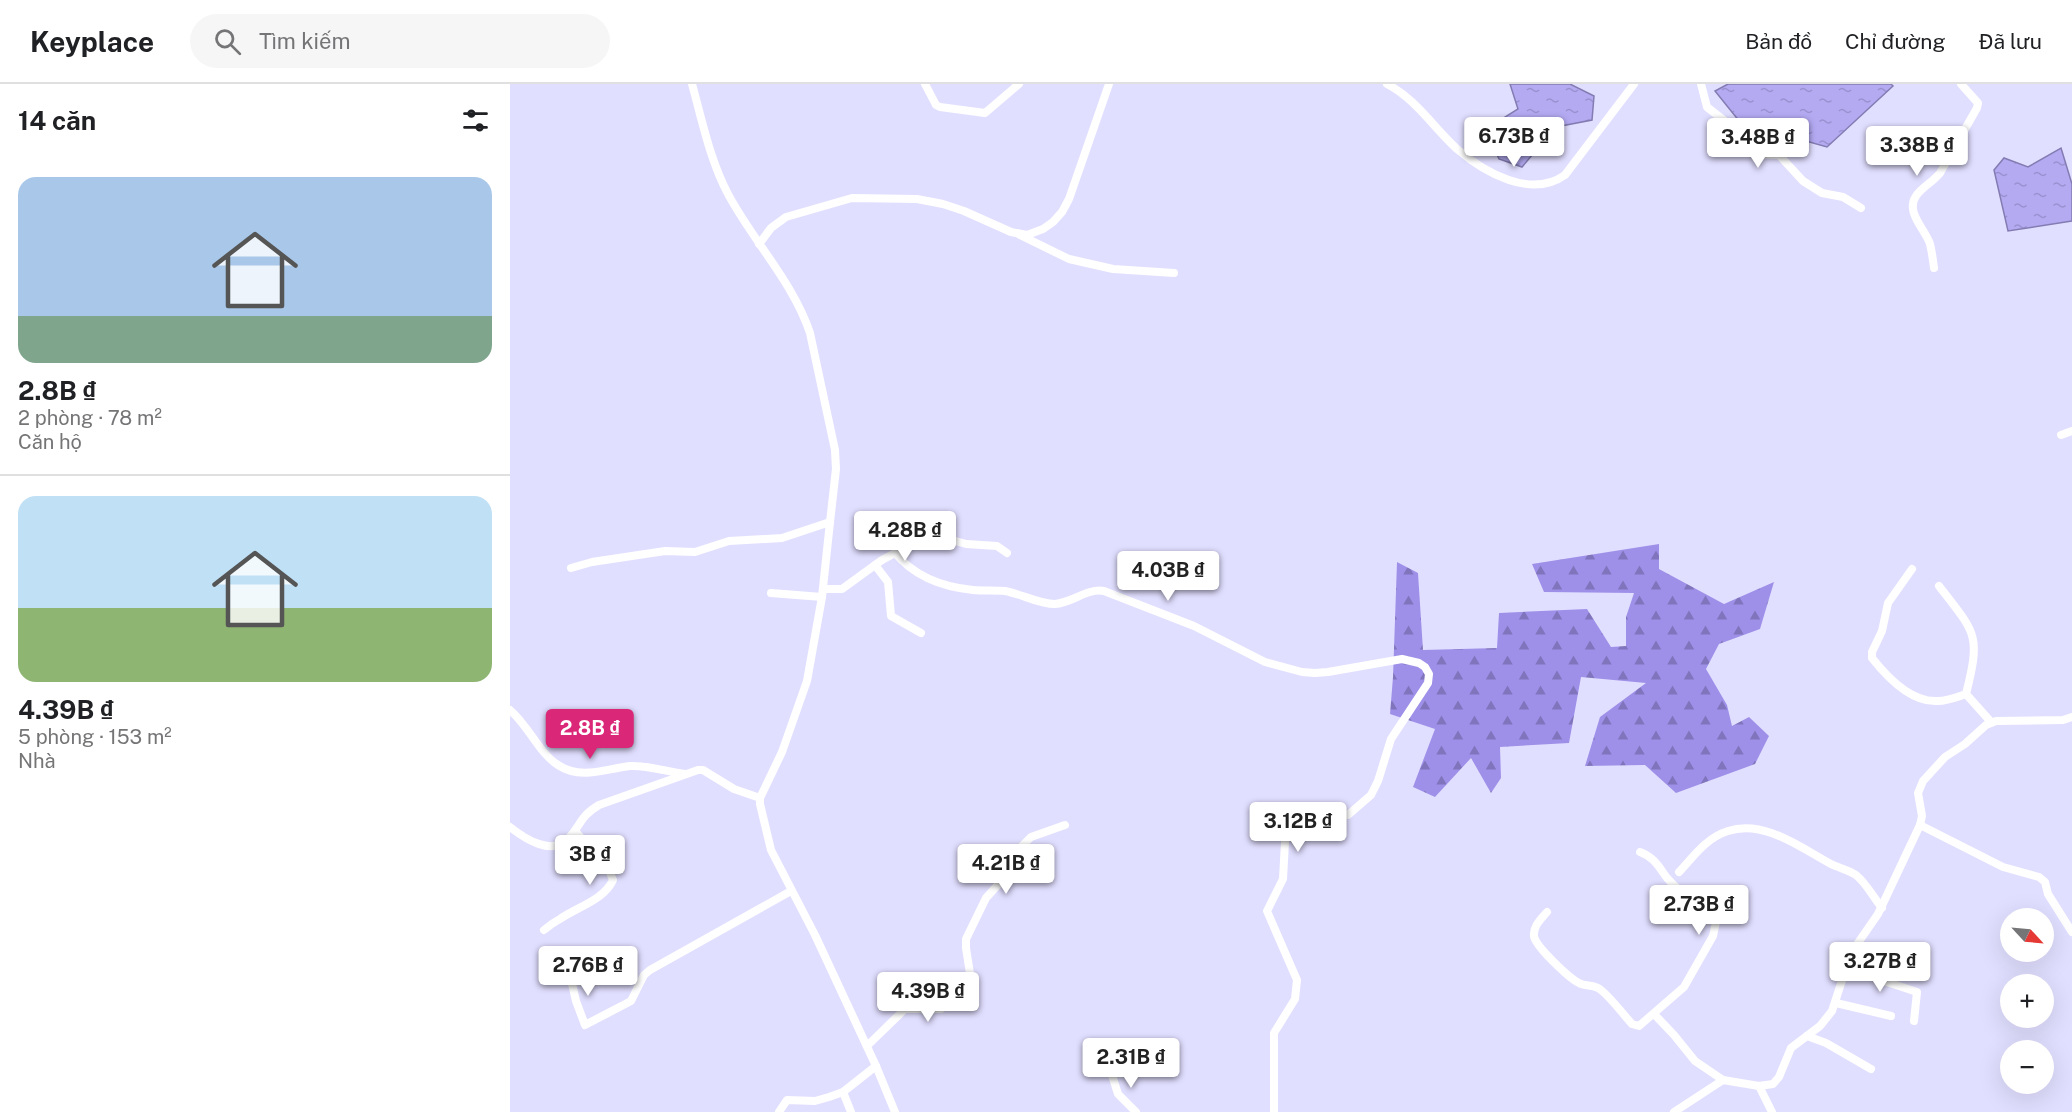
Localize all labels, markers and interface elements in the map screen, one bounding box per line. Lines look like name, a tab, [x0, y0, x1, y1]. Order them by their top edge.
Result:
search box	[190, 14, 610, 68]
text: Keyplace	[30, 25, 154, 58]
icon: search	[211, 25, 244, 58]
text: Tìm kiếm	[259, 28, 351, 54]
text: Bản đồ	[1745, 29, 1812, 54]
text: Chỉ đường	[1845, 29, 1946, 54]
text: Đã lưu	[1979, 29, 2042, 54]
icon: filters	[459, 104, 492, 137]
text: 14 căn	[18, 105, 96, 136]
pin: 6.73B ₫	[1459, 117, 1569, 168]
pin: 3.48B ₫	[1703, 118, 1813, 169]
text: 6.73B ₫	[1478, 124, 1550, 148]
text: 3.48B ₫	[1721, 125, 1795, 149]
pin: 3.38B ₫	[1862, 126, 1972, 177]
text: 3.38B ₫	[1880, 133, 1954, 157]
icon: home	[201, 216, 309, 324]
text: 2.8B ₫	[18, 375, 97, 406]
text: 2 phòng · 78 m²	[18, 406, 162, 430]
text: Căn hộ	[18, 430, 82, 454]
pin: 4.28B ₫	[850, 511, 960, 562]
text: 4.28B ₫	[868, 518, 942, 542]
icon: home	[201, 535, 309, 643]
pin: 4.03B ₫	[1113, 551, 1223, 602]
text: 4.03B ₫	[1131, 558, 1205, 582]
text: 4.39B ₫	[18, 694, 114, 725]
pin: 2.8B ₫	[541, 709, 639, 760]
text: 2.8B ₫	[560, 716, 620, 740]
text: 5 phòng · 153 m²	[18, 725, 172, 749]
text: Nhà	[18, 749, 56, 773]
pin: 3.12B ₫	[1243, 802, 1353, 853]
text: 3.12B ₫	[1264, 809, 1332, 833]
pin: 3B ₫	[554, 835, 626, 886]
text: 3B ₫	[569, 842, 611, 866]
pin: 4.21B ₫	[951, 844, 1061, 895]
text: 4.21B ₫	[971, 851, 1041, 875]
pin: 2.73B ₫	[1644, 885, 1754, 936]
text: 2.73B ₫	[1663, 892, 1735, 916]
north arrow	[2000, 908, 2054, 962]
map controls	[2000, 908, 2054, 1094]
pin: 3.27B ₫	[1825, 942, 1935, 993]
pin: 2.76B ₫	[533, 946, 643, 997]
text: 3.27B ₫	[1843, 949, 1917, 973]
text: 2.76B ₫	[553, 953, 623, 977]
pin: 4.39B ₫	[873, 972, 983, 1023]
button: +	[2000, 974, 2054, 1028]
text: 4.39B ₫	[891, 979, 965, 1003]
pin: 2.31B ₫	[1076, 1038, 1186, 1089]
button: −	[2000, 1040, 2054, 1094]
text: 2.31B ₫	[1097, 1045, 1165, 1069]

